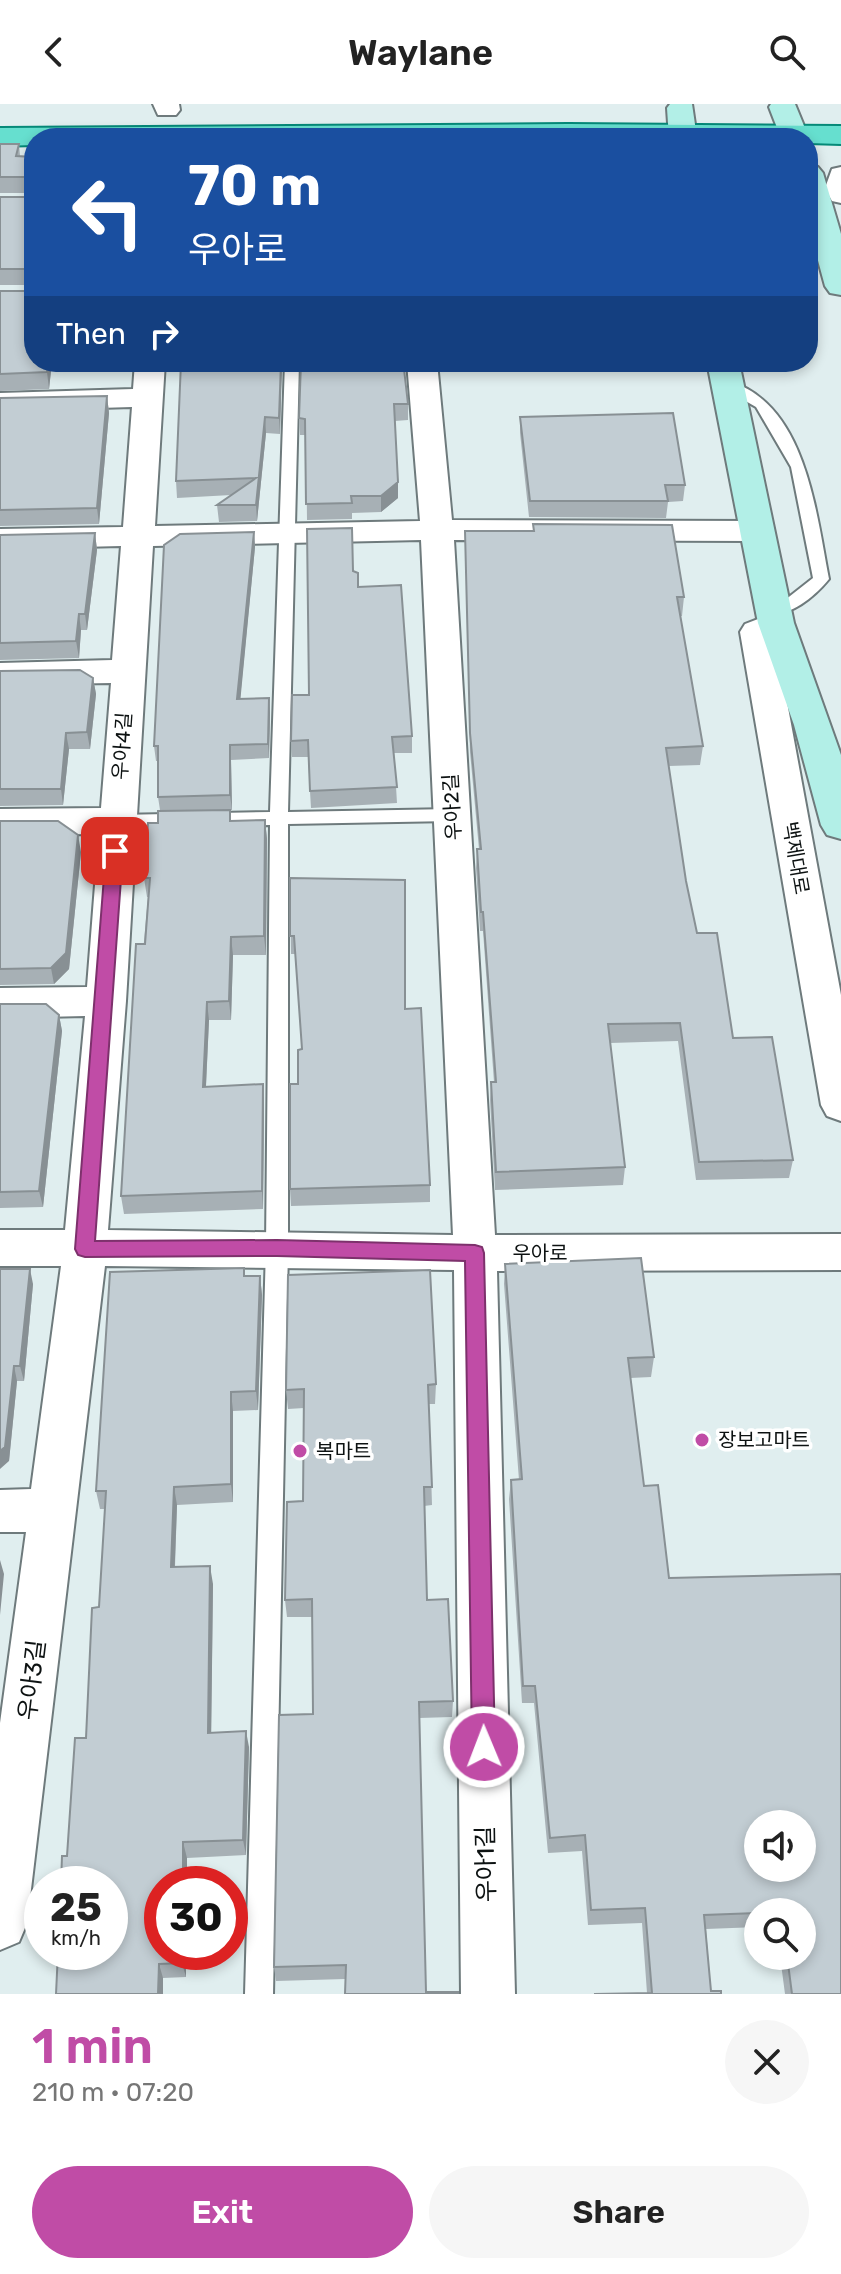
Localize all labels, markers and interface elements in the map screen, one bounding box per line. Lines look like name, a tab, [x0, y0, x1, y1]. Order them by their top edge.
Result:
icon: back	[32, 30, 76, 74]
icon: search	[765, 30, 809, 74]
text: Waylane	[348, 31, 493, 74]
text: 70 m	[188, 153, 321, 219]
icon: left	[56, 160, 160, 264]
text: 우아로	[188, 228, 287, 271]
icon: right	[142, 312, 186, 356]
text: Then	[56, 316, 126, 352]
street label: 우아4길	[108, 711, 136, 781]
street label: 우아2길	[438, 773, 466, 841]
pin	[81, 817, 149, 885]
street label: 백제대로	[778, 820, 814, 896]
icon: arrive	[93, 829, 137, 873]
street label: 우아로	[512, 1241, 568, 1265]
place label: 장보고마트	[718, 1428, 810, 1452]
marker: 장보고마트	[693, 1431, 711, 1449]
place label: 복마트	[316, 1439, 371, 1463]
marker: 복마트	[291, 1442, 309, 1460]
street label: 우아3길	[13, 1638, 51, 1722]
position arrow	[442, 1705, 526, 1789]
map controls	[744, 1810, 816, 1970]
button: sound	[744, 1810, 816, 1882]
street label: 우아1길	[471, 1826, 501, 1902]
speed limit sign: 30	[144, 1866, 248, 1970]
text: 25	[50, 1884, 102, 1931]
button: search	[744, 1898, 816, 1970]
text: km/h	[51, 1926, 101, 1950]
text: 1 min	[32, 2018, 153, 2075]
button: close	[725, 2020, 809, 2104]
text: 210 m · 07:20	[32, 2077, 194, 2108]
button: Exit	[32, 2166, 413, 2258]
button: Share	[429, 2166, 809, 2258]

